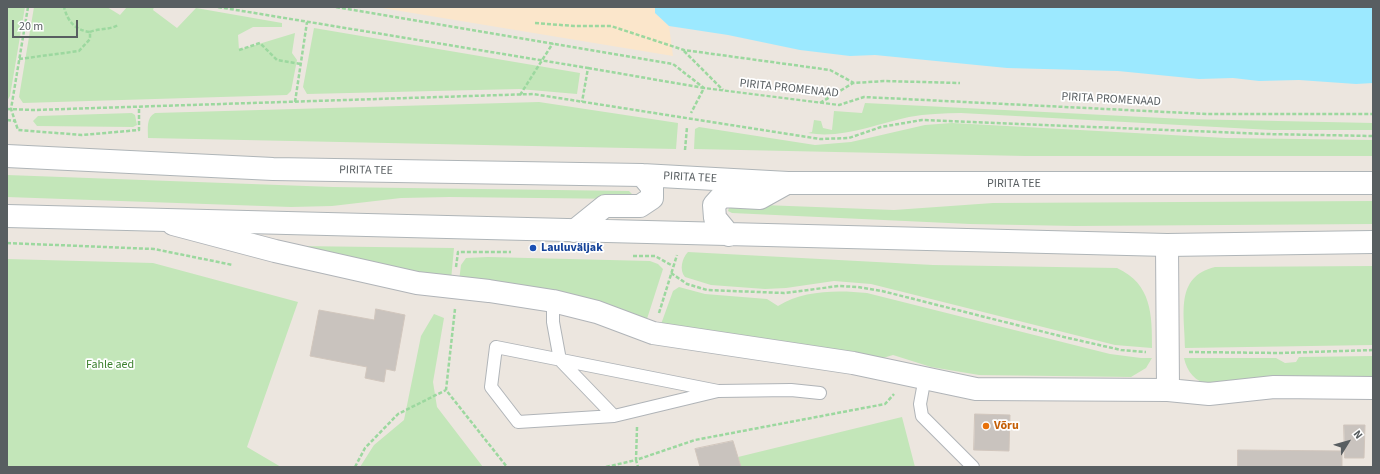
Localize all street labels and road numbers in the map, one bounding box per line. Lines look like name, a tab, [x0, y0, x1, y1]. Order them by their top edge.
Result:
street label: PIRITA PROMENAAD	[739, 77, 839, 101]
street label: PIRITA PROMENAAD	[1061, 90, 1161, 110]
street label: PIRITA TEE	[339, 163, 393, 179]
street label: PIRITA TEE	[663, 169, 717, 187]
street label: PIRITA TEE	[987, 177, 1041, 191]

